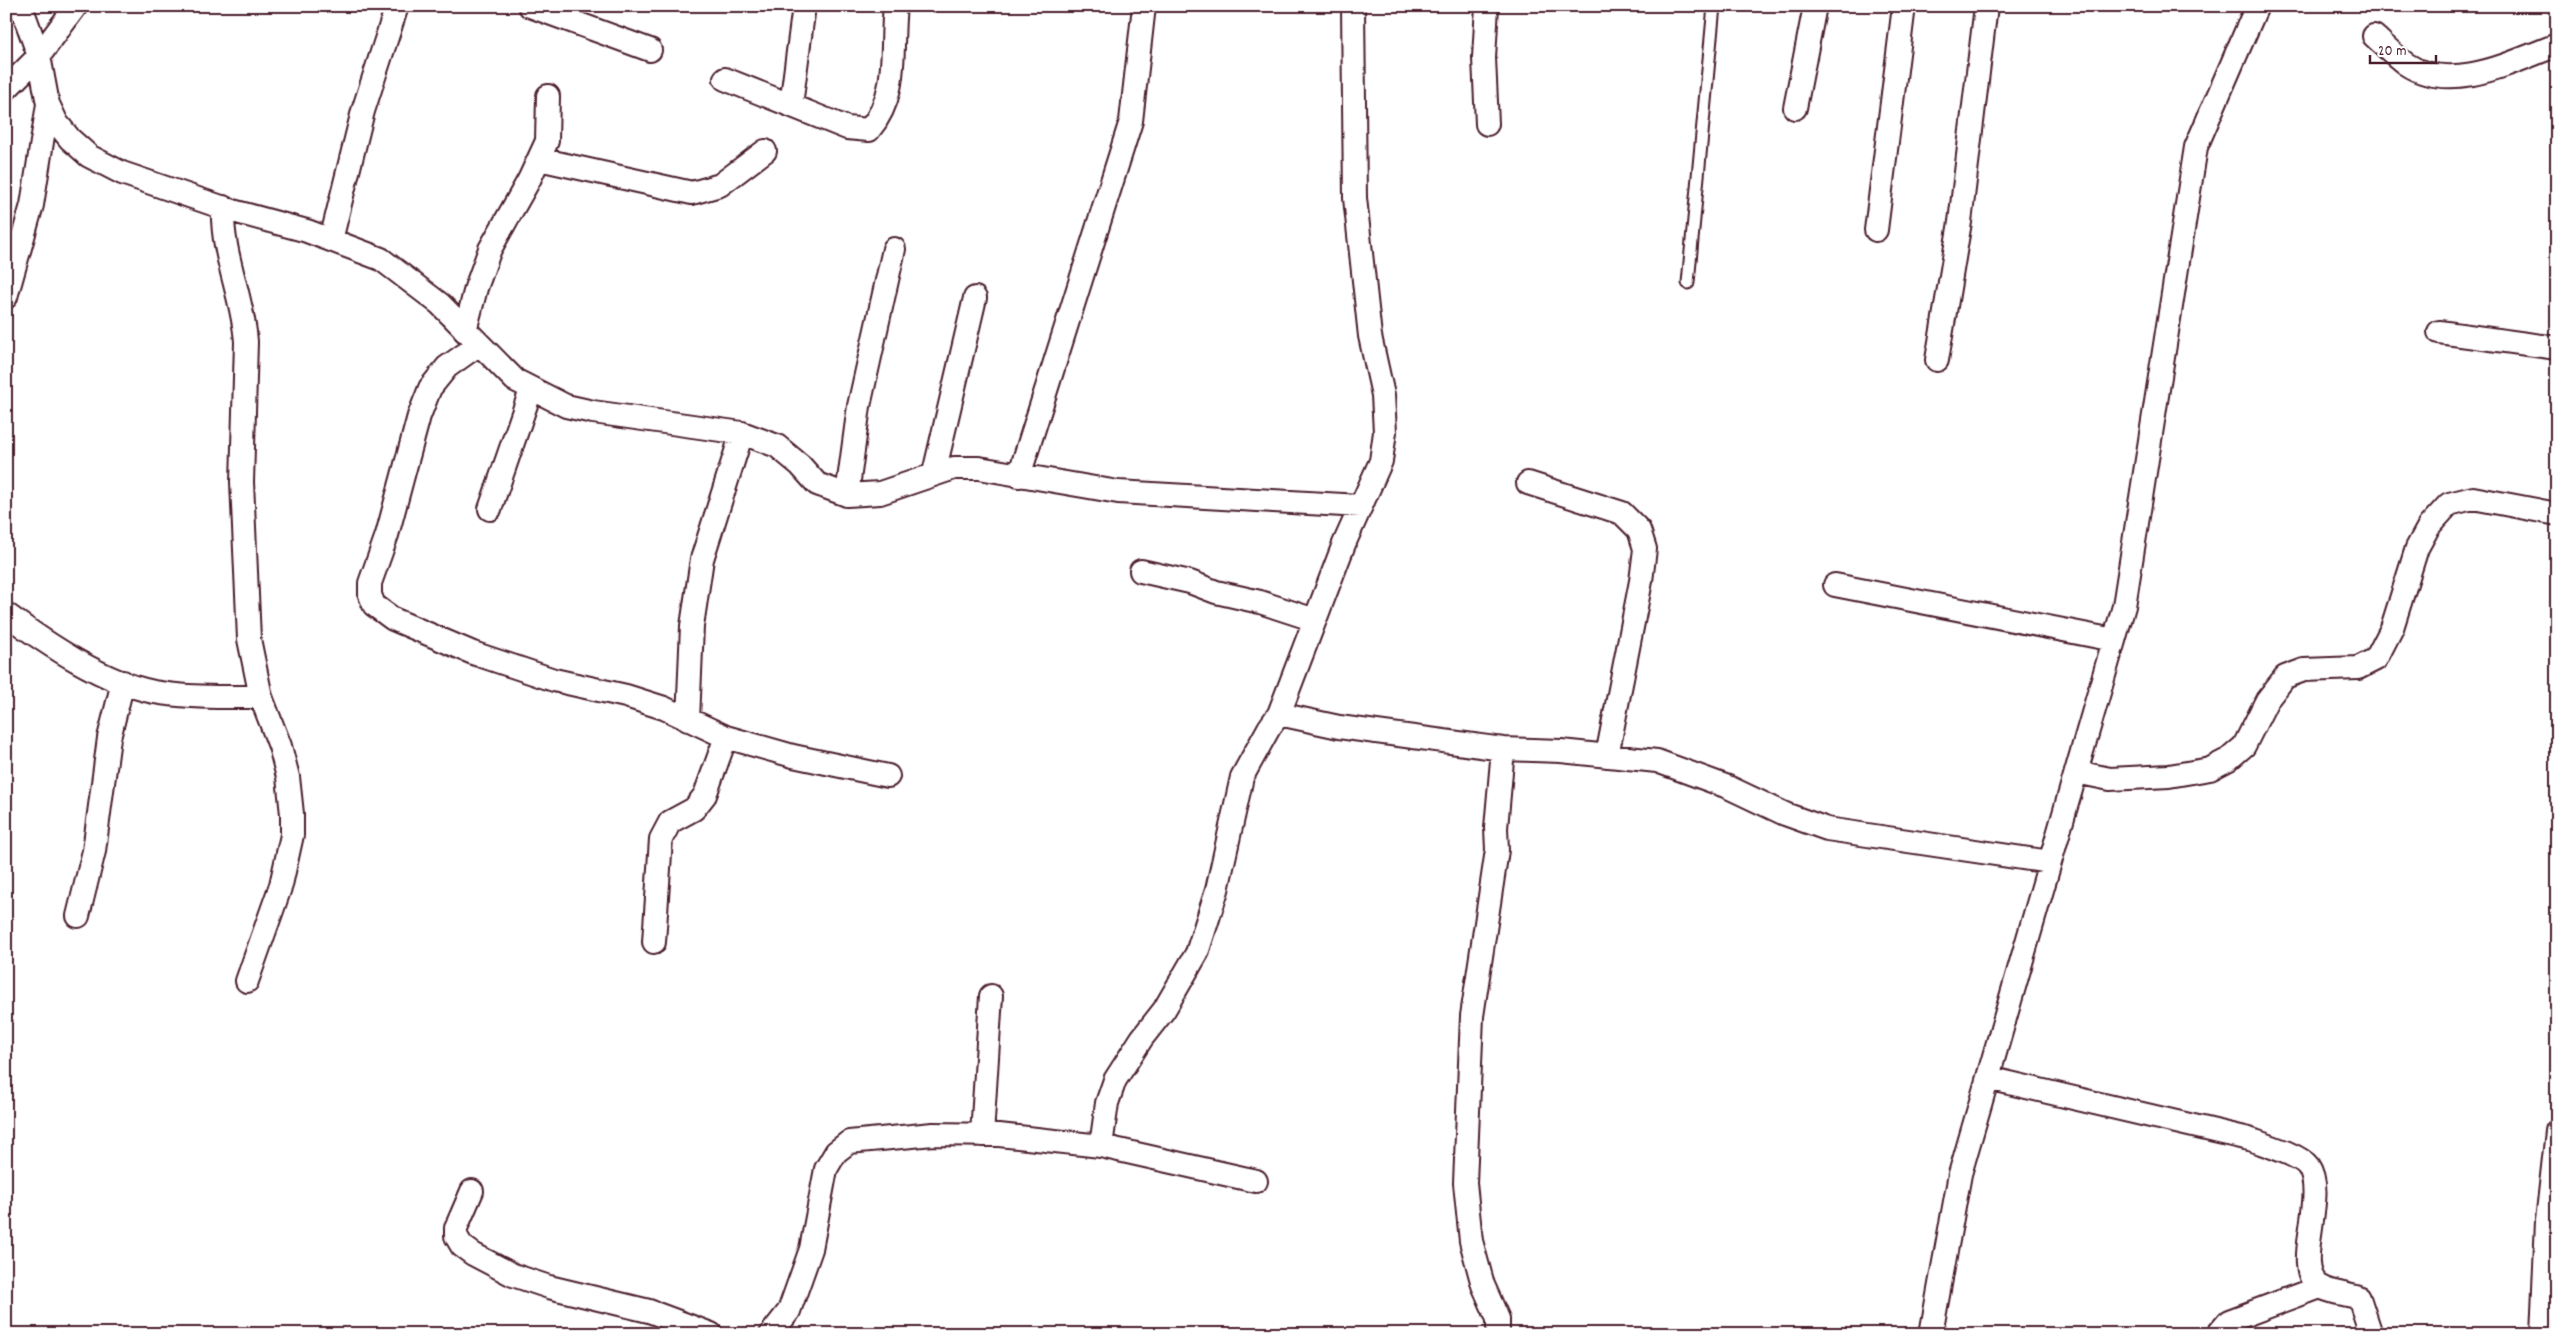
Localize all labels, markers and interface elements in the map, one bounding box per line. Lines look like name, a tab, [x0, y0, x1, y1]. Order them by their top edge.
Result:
scale bar	[2370, 32, 2437, 64]
text: 20 m	[2378, 41, 2406, 63]

